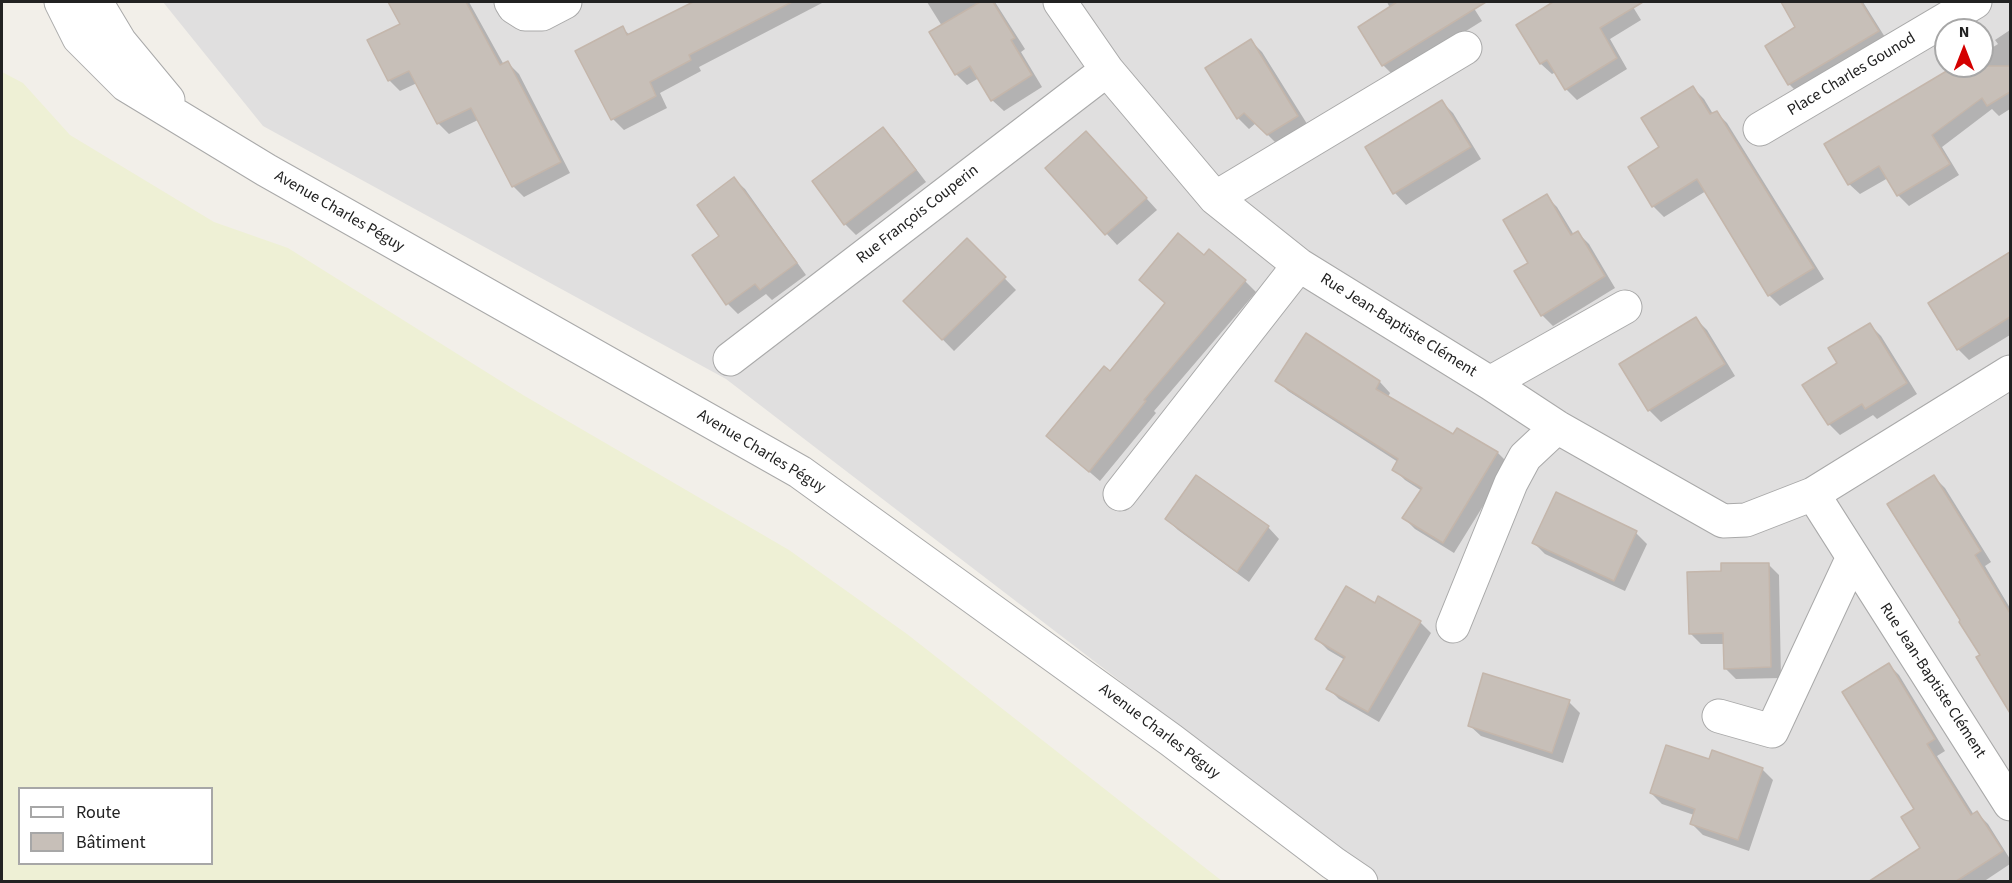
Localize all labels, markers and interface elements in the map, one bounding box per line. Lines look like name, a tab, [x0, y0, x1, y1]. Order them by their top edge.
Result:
north arrow	[1934, 18, 1994, 78]
text: N	[1959, 21, 1969, 43]
street label: Place Charles Gounod	[1784, 29, 1920, 121]
street label: Rue François Couperin	[853, 161, 983, 269]
street label: Avenue Charles Péguy	[271, 167, 407, 257]
street label: Rue Jean-Baptiste Clément	[1316, 270, 1480, 382]
street label: Avenue Charles Péguy	[693, 406, 829, 498]
street label: Rue Jean-Baptiste Clément	[1875, 600, 1989, 762]
street label: Avenue Charles Péguy	[1095, 680, 1223, 784]
legend	[18, 787, 213, 865]
text: Route	[76, 800, 120, 825]
text: Bâtiment	[76, 830, 146, 855]

